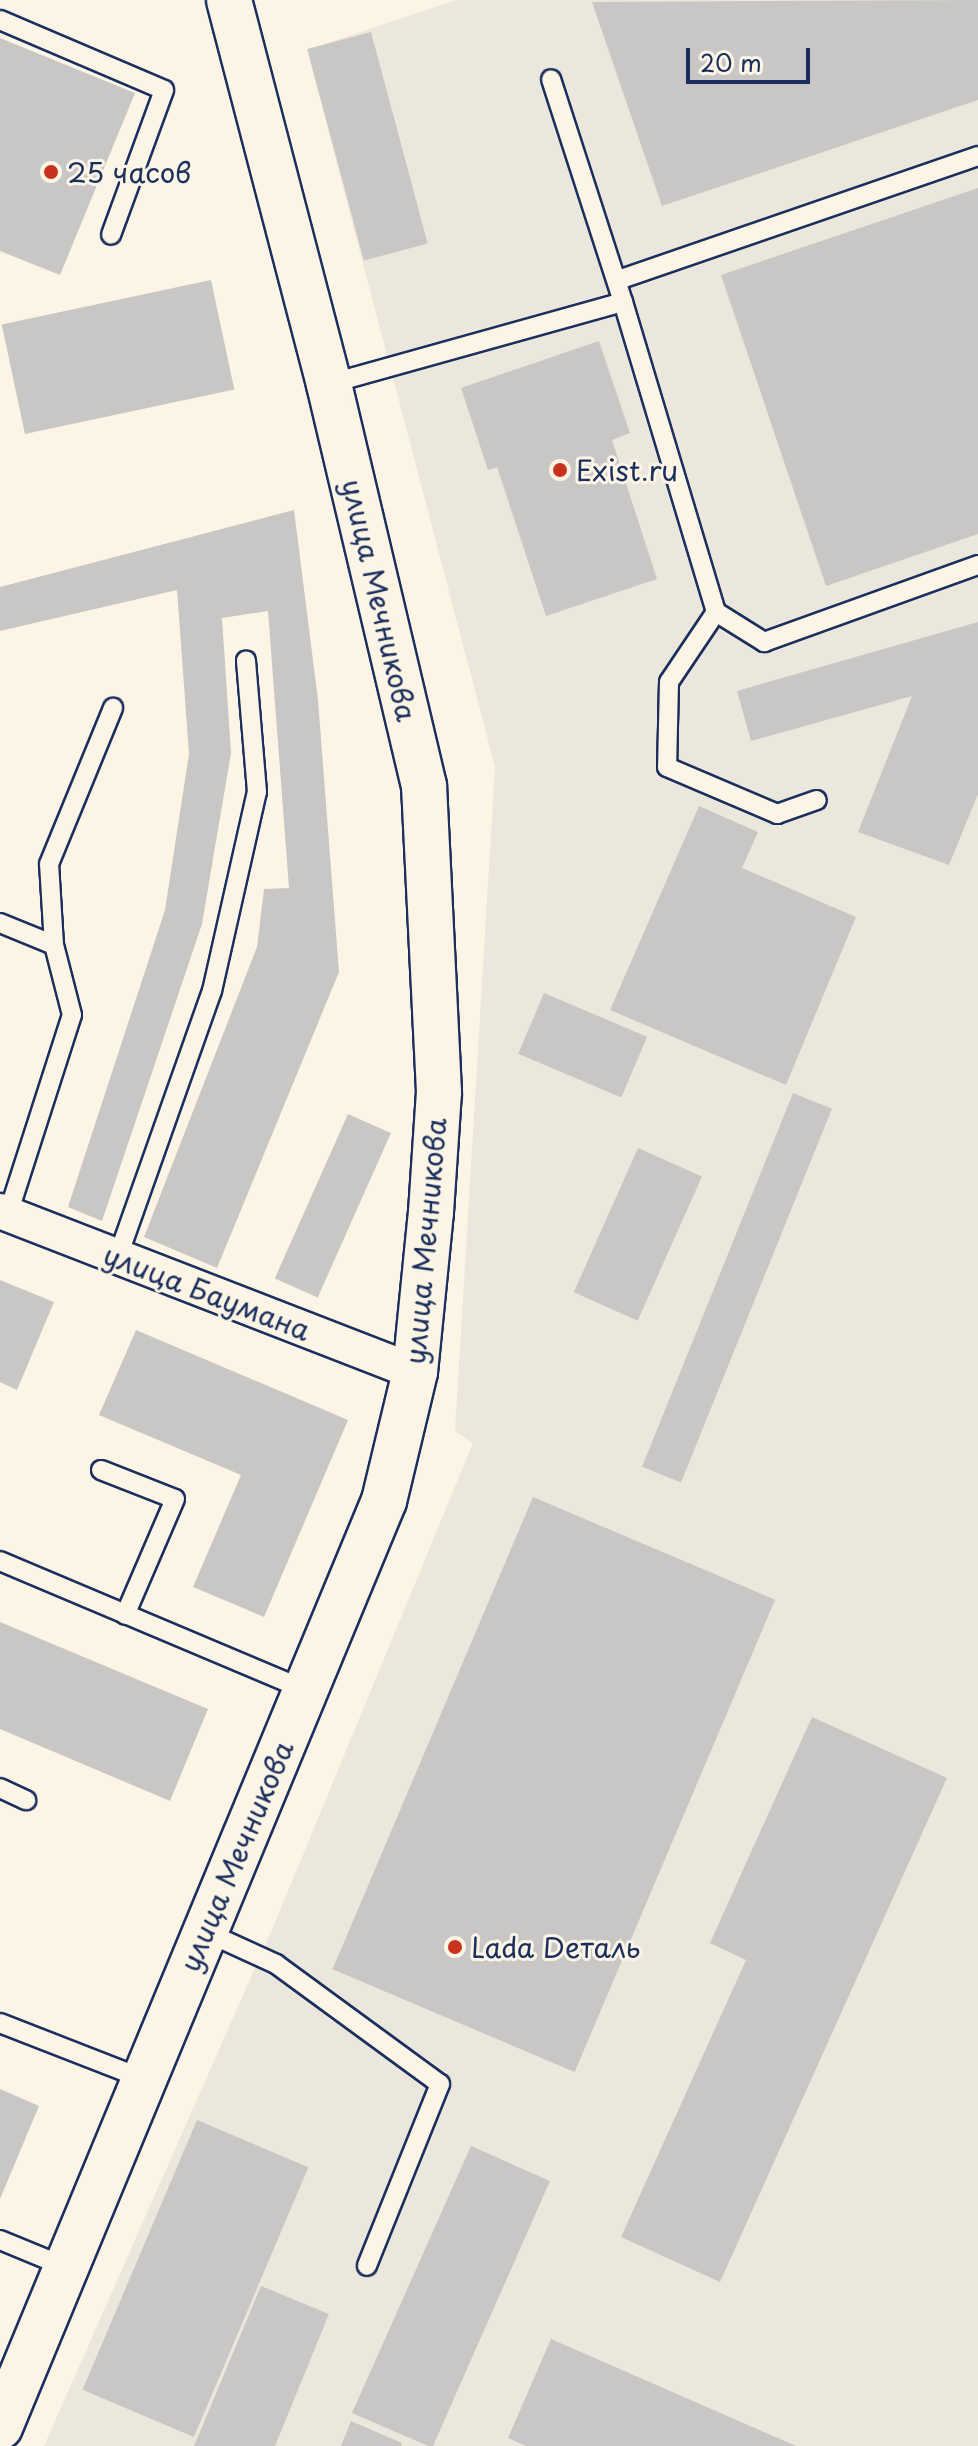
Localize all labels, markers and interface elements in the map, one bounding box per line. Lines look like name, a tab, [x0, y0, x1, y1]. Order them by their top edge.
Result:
scale bar	[690, 32, 814, 82]
text: 20 m	[700, 44, 762, 80]
place label: 25 часов	[67, 155, 192, 189]
marker: 25 часов	[42, 163, 60, 181]
place label: Exist.ru	[576, 453, 678, 487]
marker: Exist.ru	[551, 461, 569, 479]
street label: улица Мечникова	[336, 475, 424, 725]
street label: улица Мечникова	[397, 1116, 453, 1366]
street label: улица Баумана	[99, 1237, 315, 1347]
street label: улица Мечникова	[172, 1735, 300, 1977]
place label: Lada Dеталь	[471, 1930, 642, 1964]
marker: Lada Dеталь	[446, 1938, 464, 1956]

